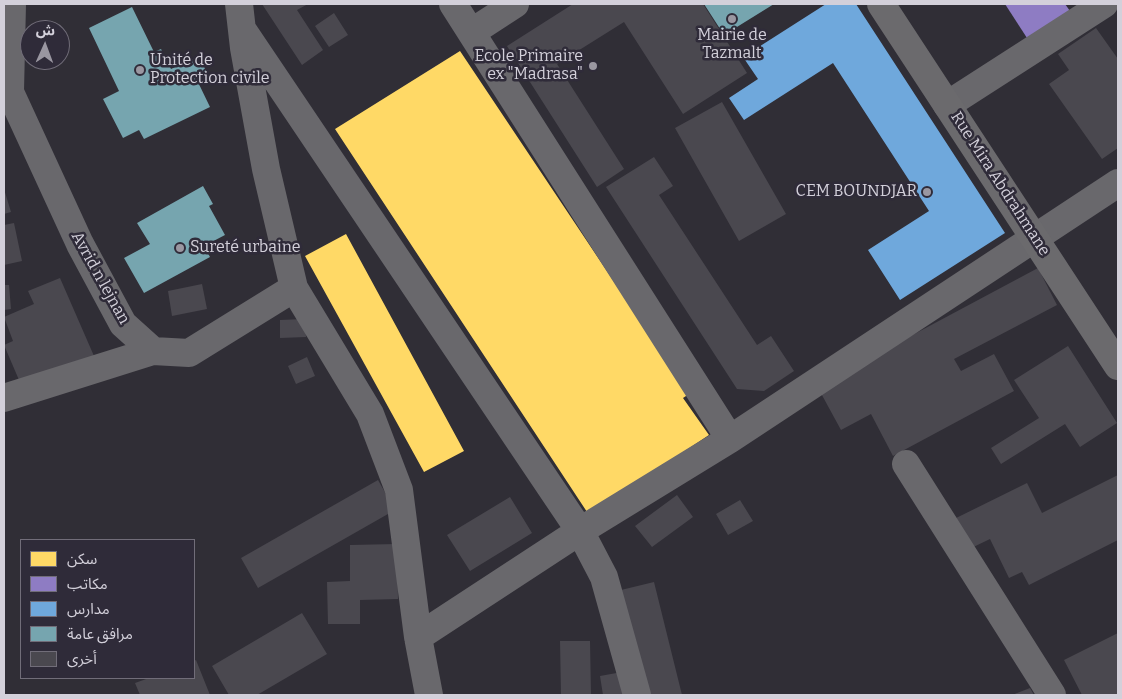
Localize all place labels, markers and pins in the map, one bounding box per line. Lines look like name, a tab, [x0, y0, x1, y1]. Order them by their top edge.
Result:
marker: Mairie de Tazmalt	[726, 13, 738, 25]
place label: Mairie de Tazmalt	[697, 26, 767, 64]
place label: Ecole Primaire ex "Madrasa"	[474, 47, 583, 85]
place label: Unité de Protection civile	[150, 51, 270, 89]
marker: Ecole Primaire ex "Madrasa"	[587, 60, 599, 72]
marker: Unité de Protection civile	[134, 64, 146, 76]
place label: CEM BOUNDJAR	[796, 182, 917, 202]
marker: CEM BOUNDJAR	[921, 186, 933, 198]
place label: Sureté urbaine	[190, 238, 301, 258]
marker: Sureté urbaine	[174, 242, 186, 254]

